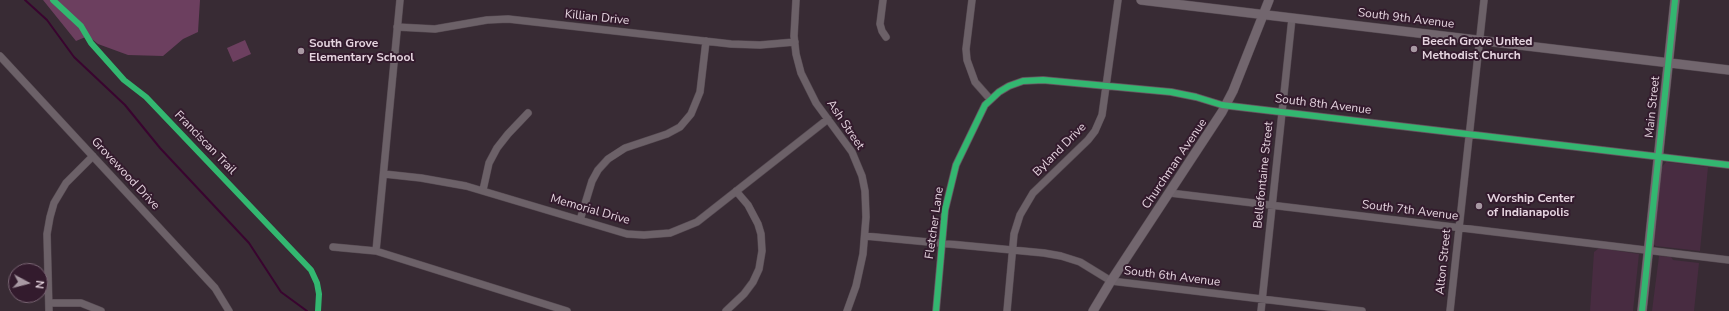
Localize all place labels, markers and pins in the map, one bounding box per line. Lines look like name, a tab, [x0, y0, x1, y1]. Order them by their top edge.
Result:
place label: Beech Grove United Methodist Church	[1422, 35, 1533, 63]
place label: South Grove Elementary School	[309, 37, 414, 65]
marker: Beech Grove United Methodist Church	[1409, 44, 1419, 54]
marker: South Grove Elementary School	[296, 46, 306, 56]
place label: Worship Center of Indianapolis	[1487, 192, 1575, 220]
marker: Worship Center of Indianapolis	[1474, 201, 1484, 211]

